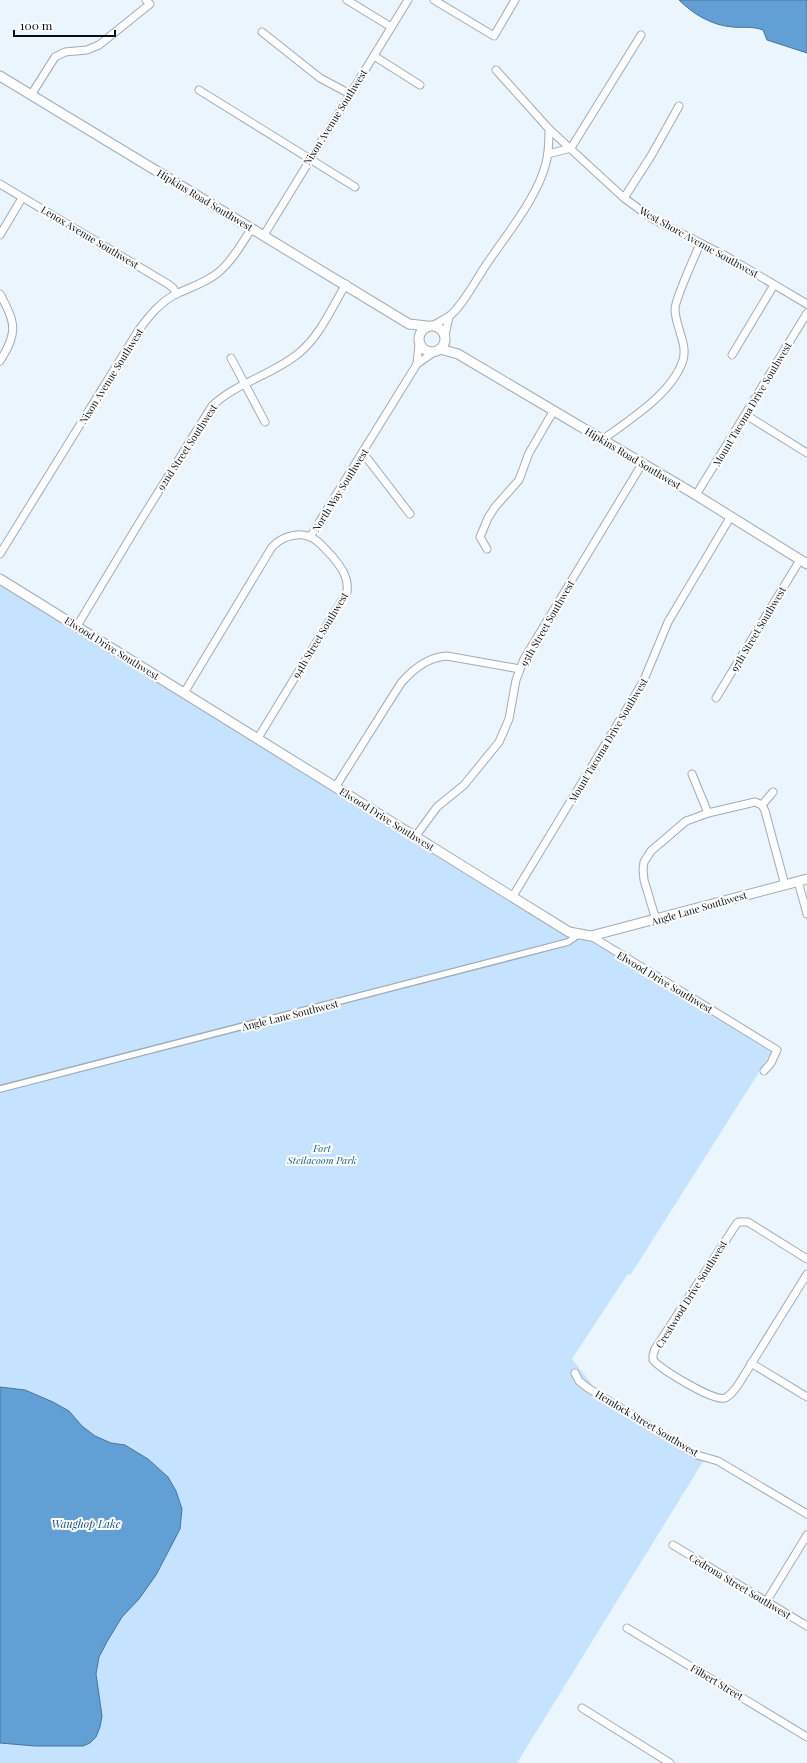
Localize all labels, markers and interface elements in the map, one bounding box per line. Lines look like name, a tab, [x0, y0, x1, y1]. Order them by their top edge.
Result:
scale bar	[14, 12, 115, 38]
text: 100 m	[20, 17, 53, 33]
street label: Nixon Avenue Southwest	[300, 66, 371, 168]
street label: Hipkins Road Southwest	[154, 166, 256, 234]
street label: Lenox Avenue Southwest	[39, 202, 142, 272]
street label: West Shore Avenue Southwest	[636, 203, 761, 281]
street label: Nixon Avenue Southwest	[76, 325, 147, 427]
street label: Mount Tacoma Drive Southwest	[709, 339, 795, 469]
street label: 92nd Street Southwest	[154, 401, 220, 493]
street label: Hipkins Road Southwest	[582, 424, 684, 492]
street label: North Way Southwest	[309, 445, 372, 534]
street label: 95th Street Southwest	[517, 577, 578, 669]
street label: 97th Street Southwest	[727, 583, 789, 674]
street label: 94th Street Southwest	[289, 589, 351, 681]
street label: Elwood Drive Southwest	[62, 613, 163, 683]
street label: Mount Tacoma Drive Southwest	[565, 675, 651, 805]
street label: Elwood Drive Southwest	[337, 784, 438, 854]
street label: Angle Lane Southwest	[649, 888, 749, 929]
street label: Elwood Drive Southwest	[614, 948, 716, 1016]
street label: Angle Lane Southwest	[239, 996, 340, 1034]
park label: Fort Steilacoom Park	[286, 1141, 357, 1167]
street label: Crestwood Drive Southwest	[652, 1237, 730, 1351]
street label: Hemlock Street Southwest	[593, 1387, 702, 1460]
water label: Waughop Lake	[52, 1516, 121, 1531]
street label: Cedrona Street Southwest	[686, 1550, 794, 1622]
street label: Filbert Street	[688, 1661, 746, 1704]

